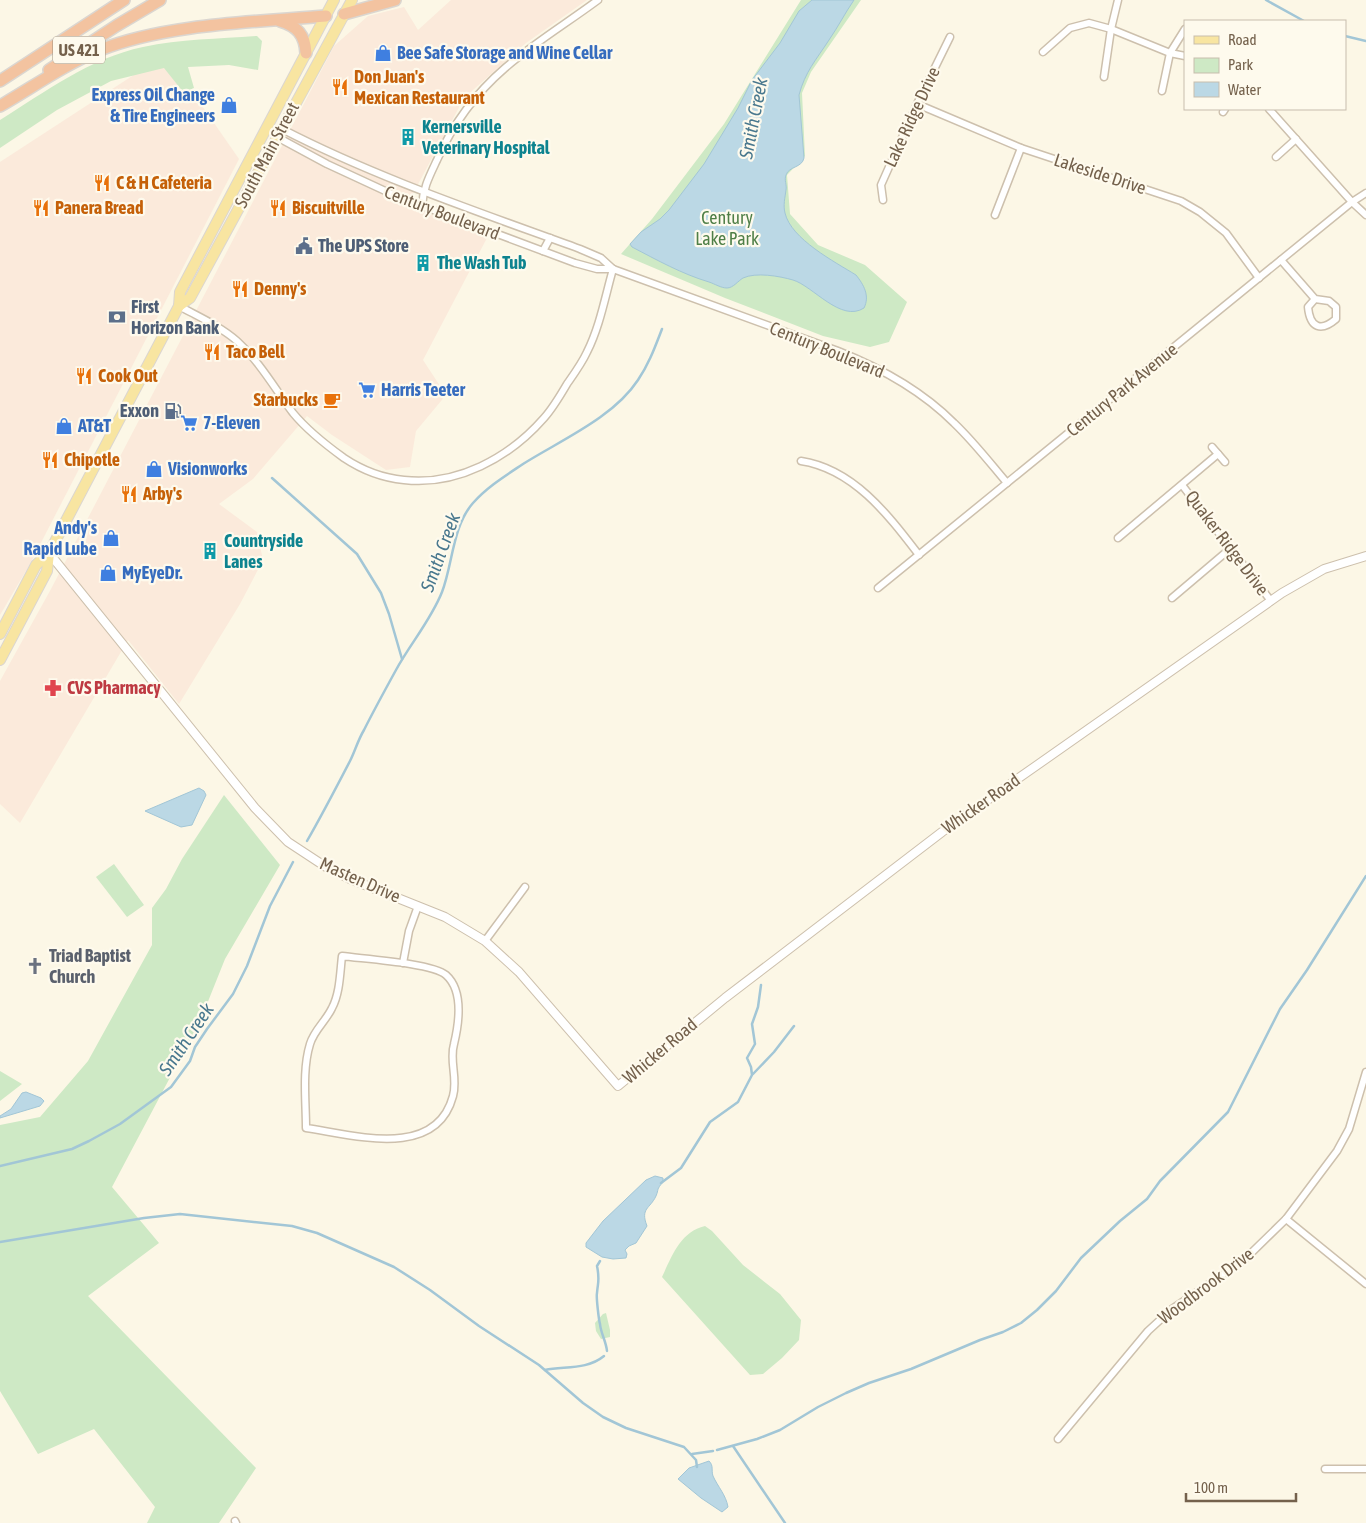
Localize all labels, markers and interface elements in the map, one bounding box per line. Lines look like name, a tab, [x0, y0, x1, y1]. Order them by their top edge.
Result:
legend	[1184, 20, 1346, 110]
text: Road	[1228, 31, 1257, 48]
road number: US 421	[53, 36, 105, 64]
place label: Bee Safe Storage and Wine Cellar	[397, 42, 613, 63]
shop icon: Bee Safe Storage and Wine Cellar	[373, 43, 393, 63]
text: Park	[1228, 56, 1253, 73]
street label: Lake Ridge Drive	[879, 63, 944, 170]
place label: Don Juan's Mexican Restaurant	[354, 66, 486, 108]
water label: Smith Creek	[734, 75, 772, 161]
restaurant icon: Don Juan's Mexican Restaurant	[330, 77, 350, 97]
text: Water	[1228, 81, 1261, 98]
place label: Express Oil Change & Tire Engineers	[92, 84, 216, 126]
shop icon: Express Oil Change & Tire Engineers	[219, 95, 239, 115]
street label: South Main Street	[230, 98, 303, 211]
place label: Kernersville Veterinary Hospital	[421, 116, 550, 158]
building icon: Kernersville Veterinary Hospital	[398, 127, 418, 147]
street label: Lakeside Drive	[1051, 149, 1149, 198]
place label: C & H Cafeteria	[116, 172, 212, 193]
restaurant icon: C & H Cafeteria	[92, 173, 112, 193]
street label: Century Boulevard	[382, 181, 503, 244]
place label: Panera Bread	[55, 197, 143, 218]
place label: Biscuitville	[292, 197, 365, 218]
restaurant icon: Panera Bread	[31, 198, 51, 218]
restaurant icon: Biscuitville	[268, 198, 288, 218]
park label: Century Lake Park	[695, 207, 759, 249]
place label: The UPS Store	[318, 235, 409, 256]
public building icon: The UPS Store	[294, 236, 314, 256]
place label: The Wash Tub	[437, 252, 527, 273]
building icon: The Wash Tub	[413, 253, 433, 273]
place label: Denny's	[254, 278, 307, 299]
restaurant icon: Denny's	[230, 279, 250, 299]
place label: First Horizon Bank	[131, 296, 220, 338]
bank icon: First Horizon Bank	[107, 307, 127, 327]
street label: Century Boulevard	[767, 317, 888, 382]
street label: Century Park Avenue	[1062, 339, 1181, 441]
place label: Taco Bell	[226, 341, 285, 362]
restaurant icon: Taco Bell	[202, 342, 222, 362]
place label: Cook Out	[98, 365, 159, 386]
restaurant icon: Cook Out	[74, 366, 94, 386]
place label: Harris Teeter	[381, 379, 466, 400]
supermarket icon: Harris Teeter	[357, 380, 377, 400]
place label: Starbucks	[253, 389, 319, 410]
cafe icon: Starbucks	[322, 390, 342, 410]
place label: Exxon	[120, 400, 159, 421]
fuel station icon: Exxon	[163, 401, 183, 421]
place label: 7-Eleven	[203, 412, 261, 433]
supermarket icon: 7-Eleven	[179, 413, 199, 433]
place label: AT&T	[77, 415, 111, 436]
shop icon: AT&T	[54, 416, 74, 436]
place label: Chipotle	[64, 449, 120, 470]
restaurant icon: Chipotle	[40, 450, 60, 470]
place label: Visionworks	[167, 458, 248, 479]
shop icon: Visionworks	[144, 459, 164, 479]
place label: Arby's	[142, 483, 183, 504]
restaurant icon: Arby's	[119, 484, 139, 504]
street label: Quaker Ridge Drive	[1181, 486, 1274, 599]
water label: Smith Creek	[415, 509, 465, 595]
place label: Andy's Rapid Lube	[24, 517, 98, 559]
shop icon: Andy's Rapid Lube	[101, 528, 121, 548]
place label: Countryside Lanes	[224, 530, 303, 572]
building icon: Countryside Lanes	[200, 541, 220, 561]
place label: MyEyeDr.	[122, 562, 182, 583]
shop icon: MyEyeDr.	[98, 563, 118, 583]
place label: CVS Pharmacy	[67, 677, 161, 698]
pharmacy icon: CVS Pharmacy	[43, 678, 63, 698]
street label: Whicker Road	[938, 769, 1024, 838]
street label: Masten Drive	[317, 852, 404, 907]
place label: Triad Baptist Church	[49, 945, 132, 987]
church icon: Triad Baptist Church	[25, 956, 45, 976]
water label: Smith Creek	[153, 998, 218, 1080]
street label: Whicker Road	[618, 1014, 701, 1088]
street label: Woodbrook Drive	[1154, 1243, 1258, 1328]
scale bar	[1186, 1470, 1296, 1502]
text: 100 m	[1194, 1479, 1228, 1496]

